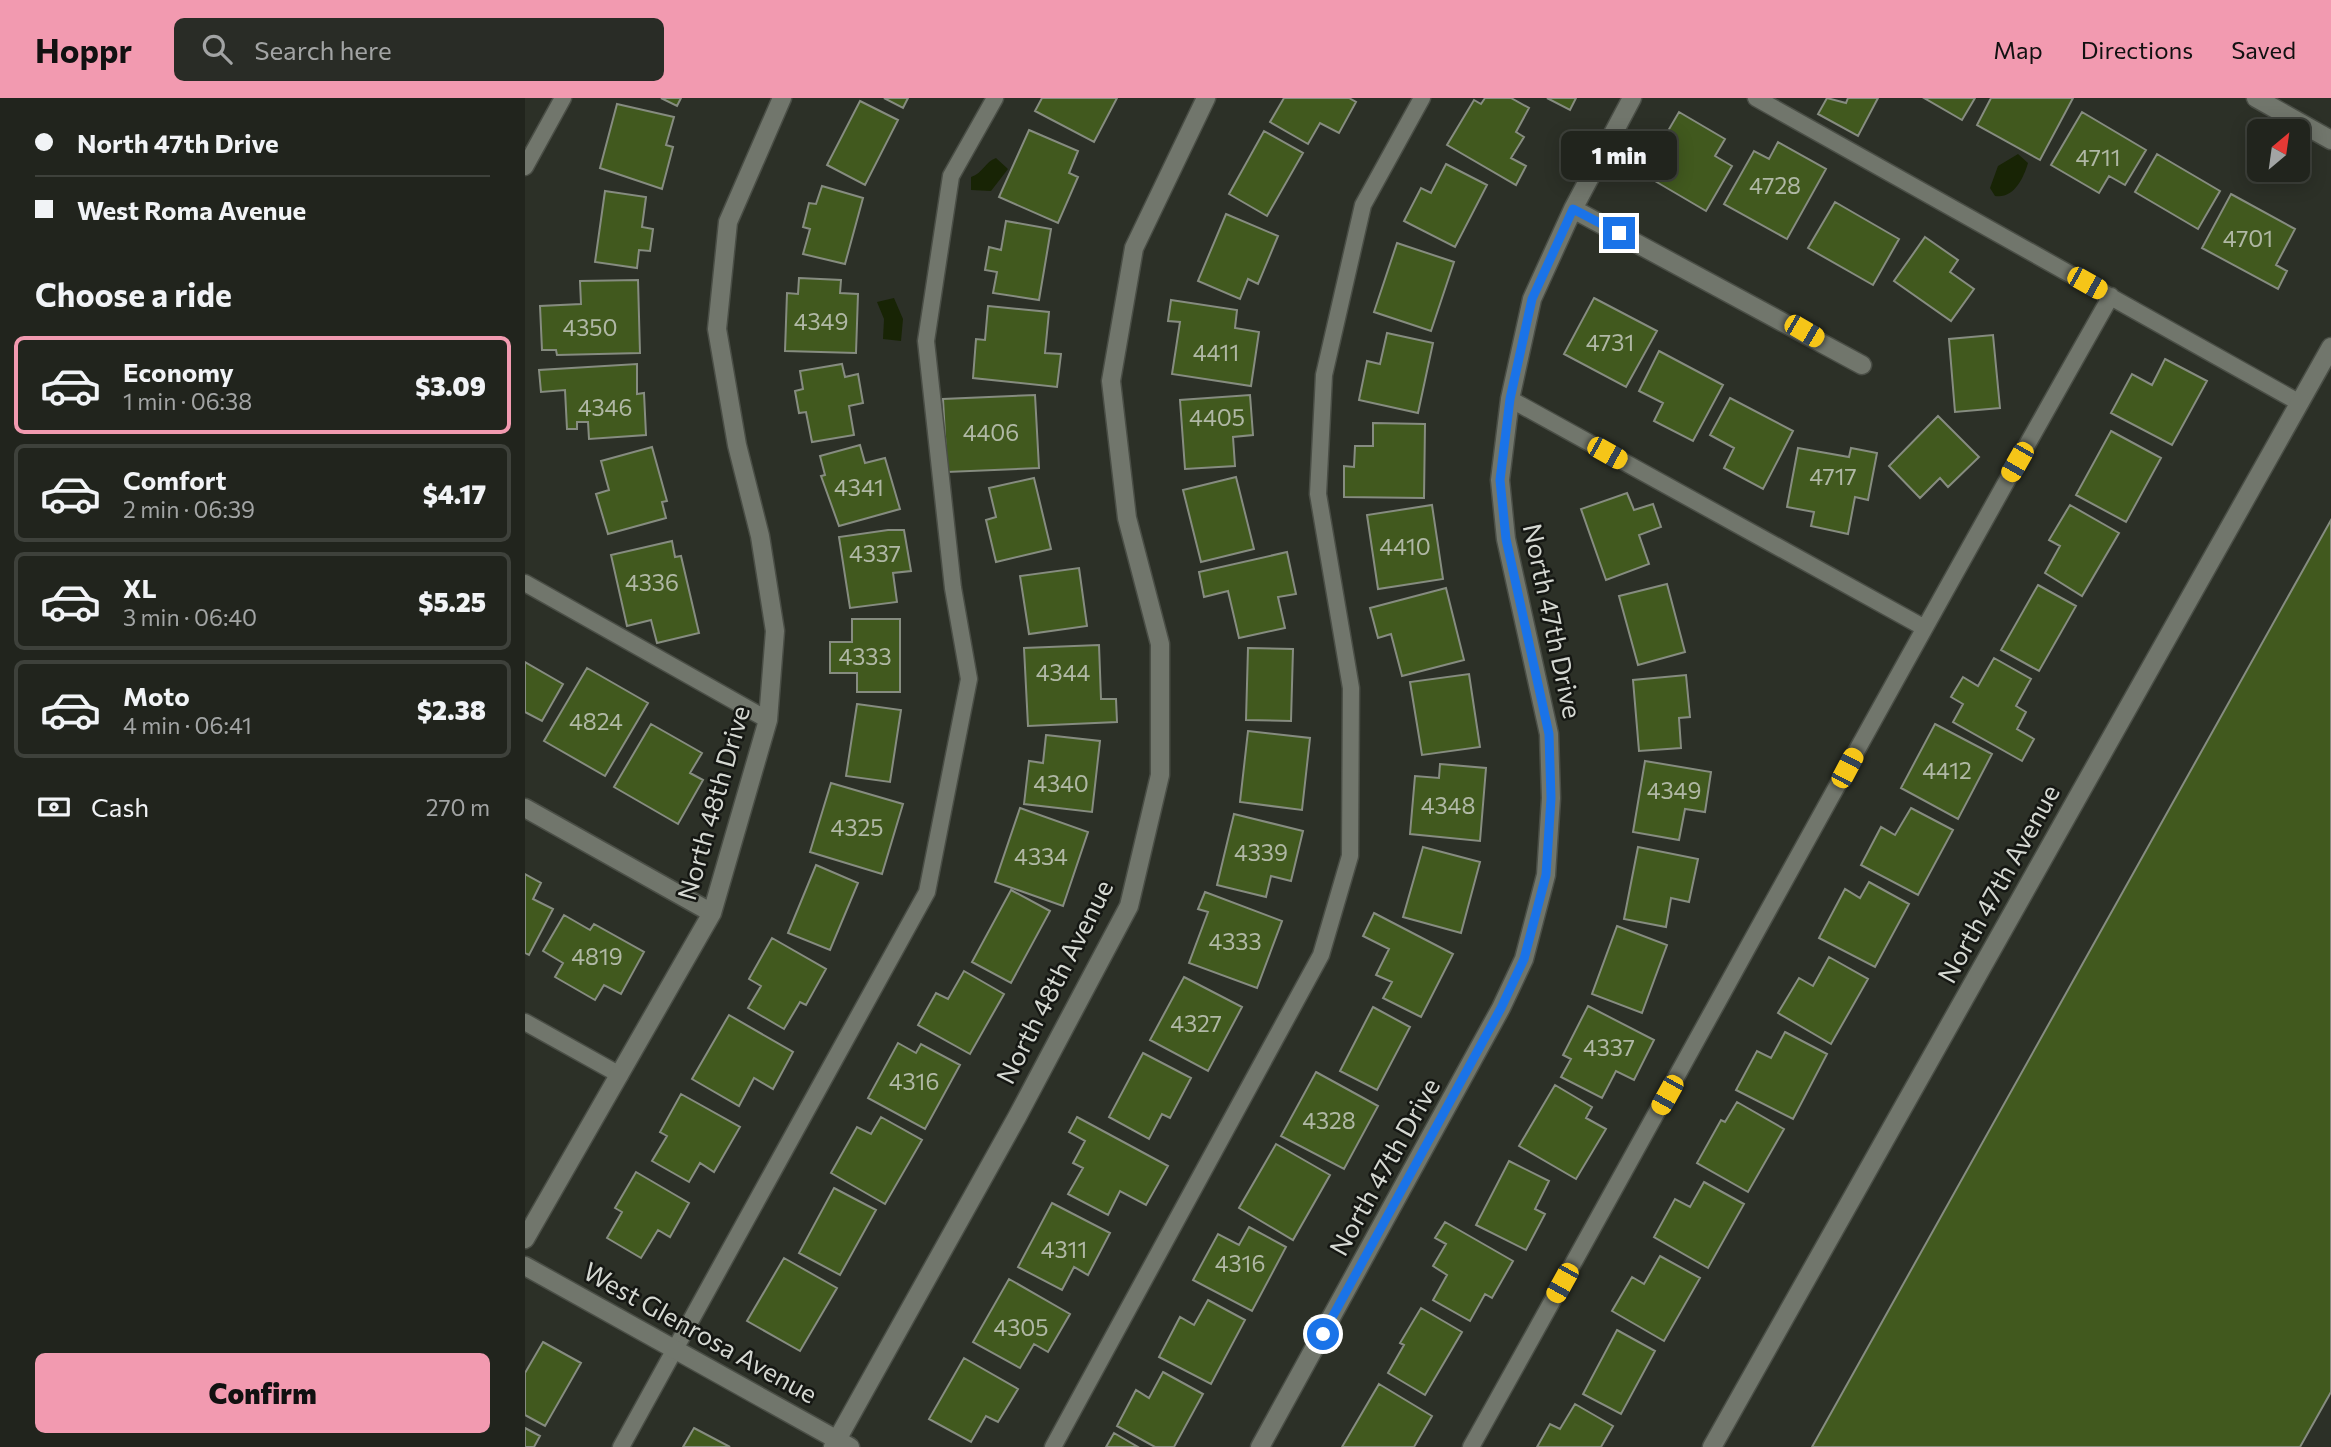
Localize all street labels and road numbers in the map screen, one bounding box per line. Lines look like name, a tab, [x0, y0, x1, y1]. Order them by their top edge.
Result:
street label: North 47th Drive	[1518, 521, 1589, 721]
street label: North 48th Drive	[670, 702, 755, 903]
street label: North 47th Avenue	[1930, 779, 2065, 988]
street label: North 48th Avenue	[989, 874, 1118, 1088]
street label: North 47th Drive	[1322, 1072, 1445, 1260]
street label: West Glenrosa Avenue	[578, 1255, 823, 1409]

